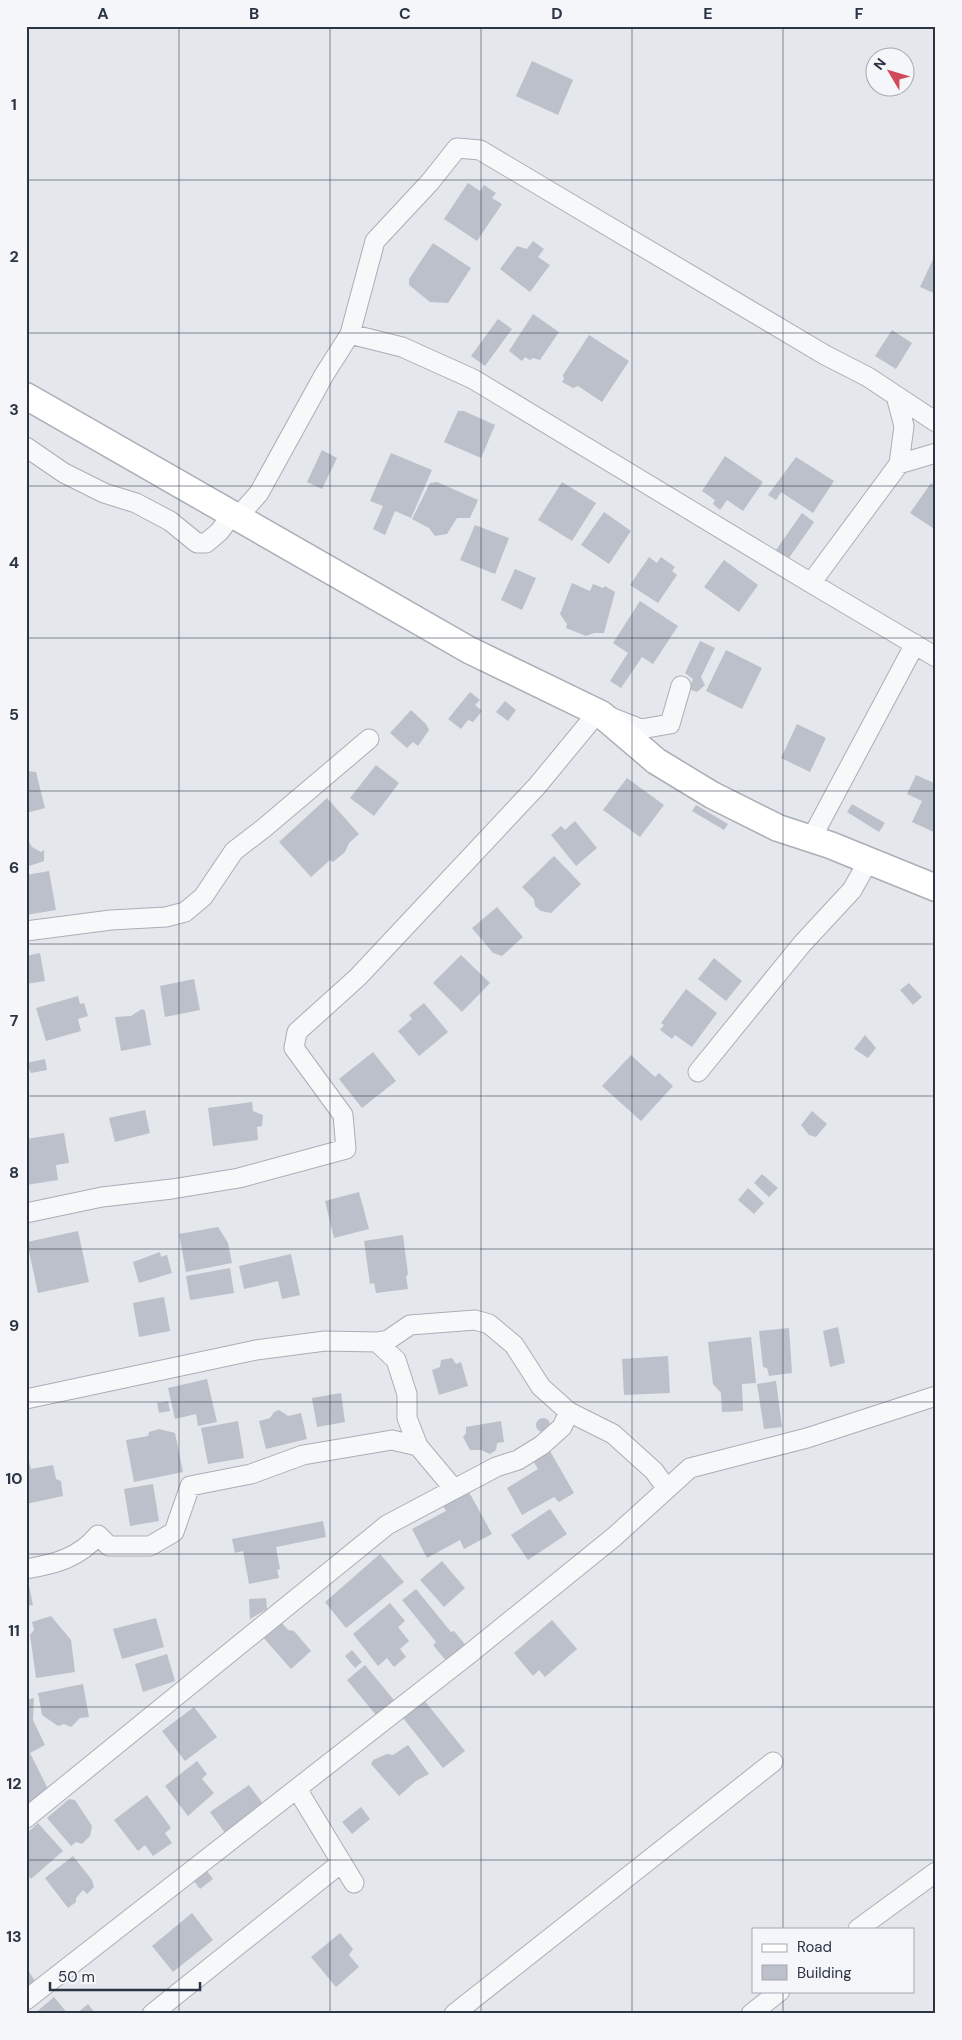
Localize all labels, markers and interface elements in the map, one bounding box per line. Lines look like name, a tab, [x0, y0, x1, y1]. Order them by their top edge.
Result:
text: A	[97, 3, 109, 24]
text: B	[249, 3, 259, 24]
text: C	[399, 3, 411, 24]
text: D	[551, 3, 563, 24]
text: E	[703, 3, 713, 24]
text: F	[855, 3, 864, 24]
north arrow	[864, 48, 914, 98]
text: N	[870, 54, 890, 74]
text: 1	[11, 94, 17, 115]
text: 2	[9, 246, 19, 267]
text: 3	[9, 399, 19, 420]
text: 4	[9, 552, 19, 573]
text: 5	[9, 704, 19, 725]
text: 6	[9, 857, 19, 878]
text: 7	[10, 1010, 19, 1031]
text: 8	[9, 1162, 19, 1183]
text: 9	[9, 1315, 19, 1336]
text: 10	[5, 1468, 23, 1489]
text: 11	[8, 1620, 20, 1641]
text: 12	[6, 1773, 22, 1794]
text: 13	[6, 1926, 22, 1947]
legend	[752, 1928, 914, 1992]
text: Road	[797, 1937, 832, 1957]
scale bar	[50, 1960, 200, 1992]
text: Building	[797, 1963, 852, 1983]
text: 50 m	[58, 1967, 95, 1987]

